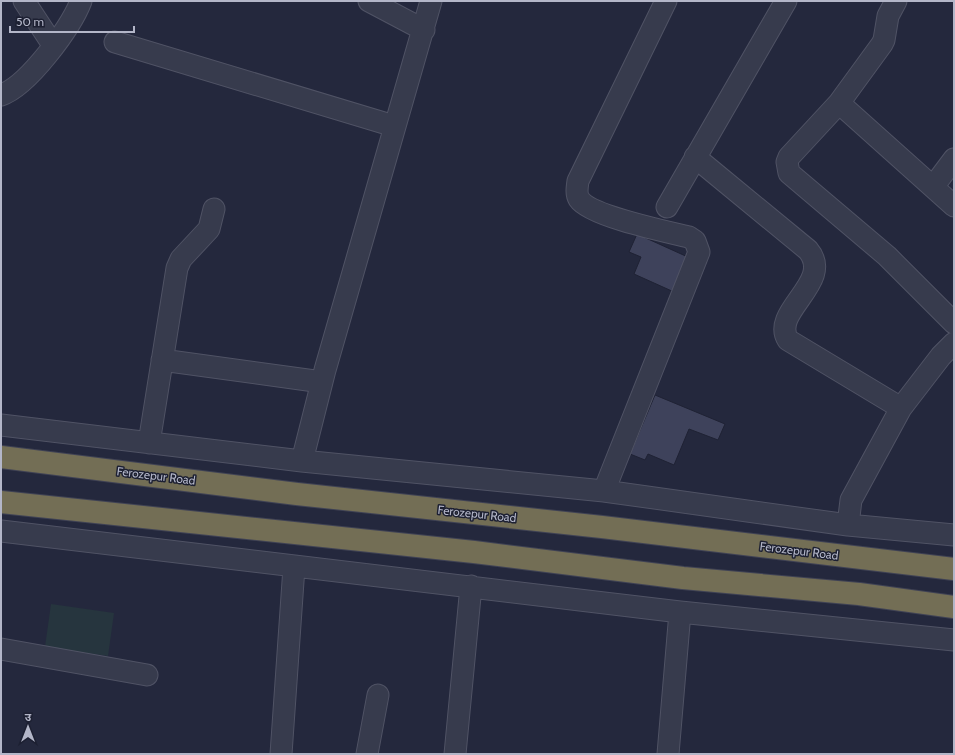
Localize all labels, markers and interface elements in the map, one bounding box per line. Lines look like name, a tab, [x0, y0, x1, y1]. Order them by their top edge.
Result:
scale bar	[10, 8, 134, 34]
text: 50 m	[16, 14, 44, 29]
street label: Ferozepur Road	[116, 463, 196, 488]
street label: Ferozepur Road	[437, 502, 517, 525]
street label: Ferozepur Road	[759, 538, 839, 563]
north arrow	[8, 707, 48, 747]
text: उ	[25, 710, 32, 724]

